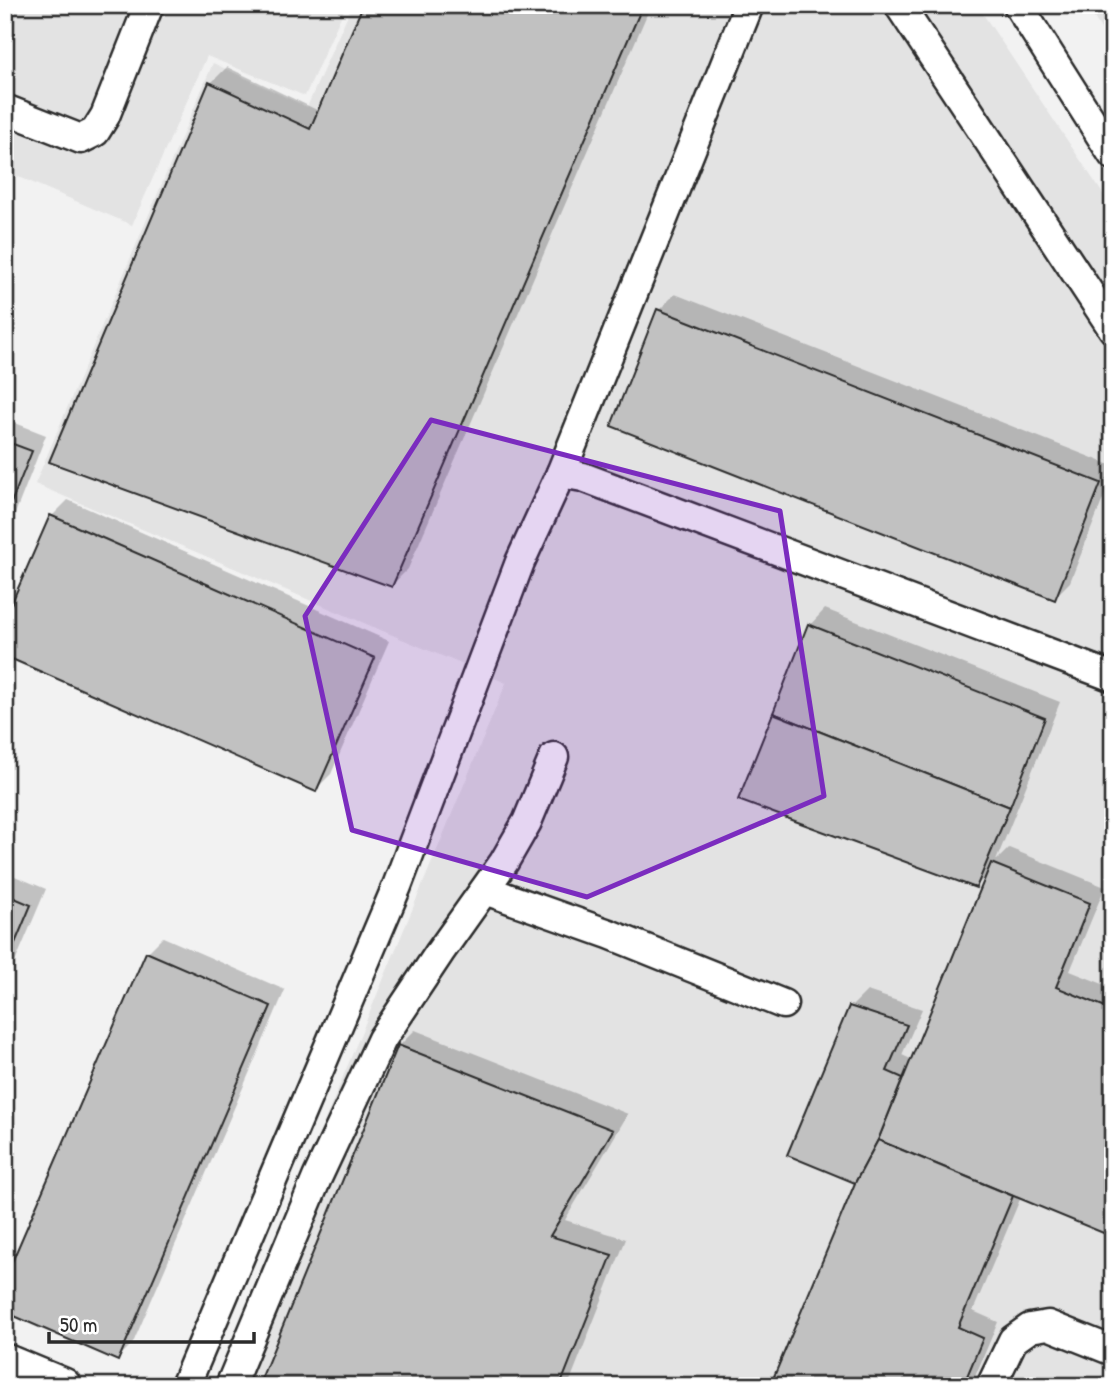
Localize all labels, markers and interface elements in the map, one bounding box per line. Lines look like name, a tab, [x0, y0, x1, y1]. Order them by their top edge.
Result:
scale bar	[49, 1300, 254, 1344]
text: 50 m	[60, 1310, 97, 1339]

